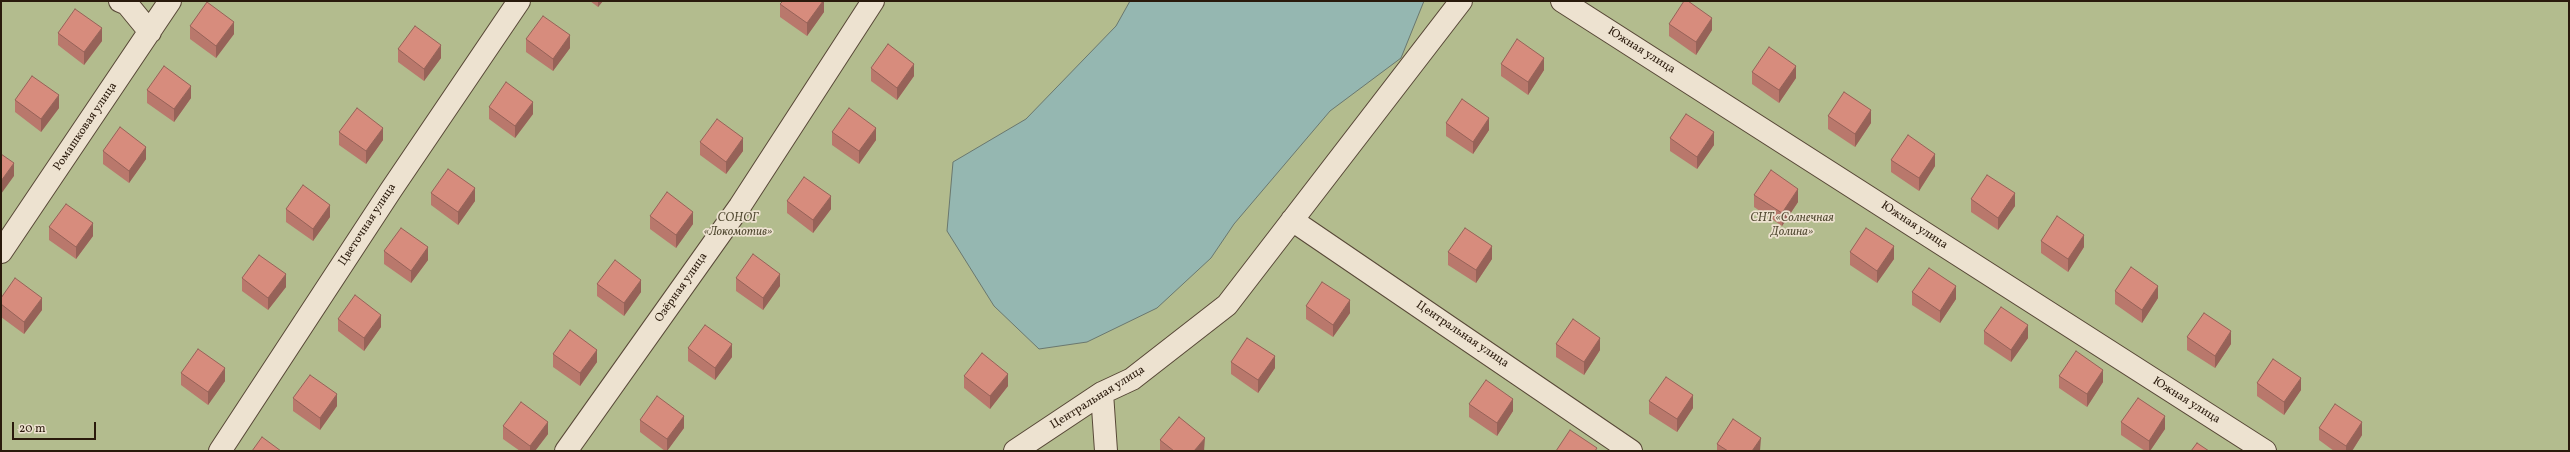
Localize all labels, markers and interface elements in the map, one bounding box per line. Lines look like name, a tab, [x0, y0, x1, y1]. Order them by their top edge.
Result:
street label: Южная улица	[1605, 24, 1677, 78]
street label: Ромашковая улица	[51, 80, 121, 174]
street label: Цветочная улица	[336, 181, 400, 269]
street label: Южная улица	[1878, 199, 1950, 253]
park label: СОНОГ «Локомотив»	[704, 212, 772, 240]
park label: СНТ «Солнечная Долина»	[1750, 212, 1834, 240]
street label: Озёрная улица	[653, 250, 711, 326]
street label: Центральная улица	[1413, 299, 1511, 371]
street label: Центральная улица	[1048, 363, 1148, 433]
street label: Южная улица	[2150, 374, 2222, 428]
scale bar	[14, 414, 98, 440]
text: 20 m	[19, 421, 46, 437]

